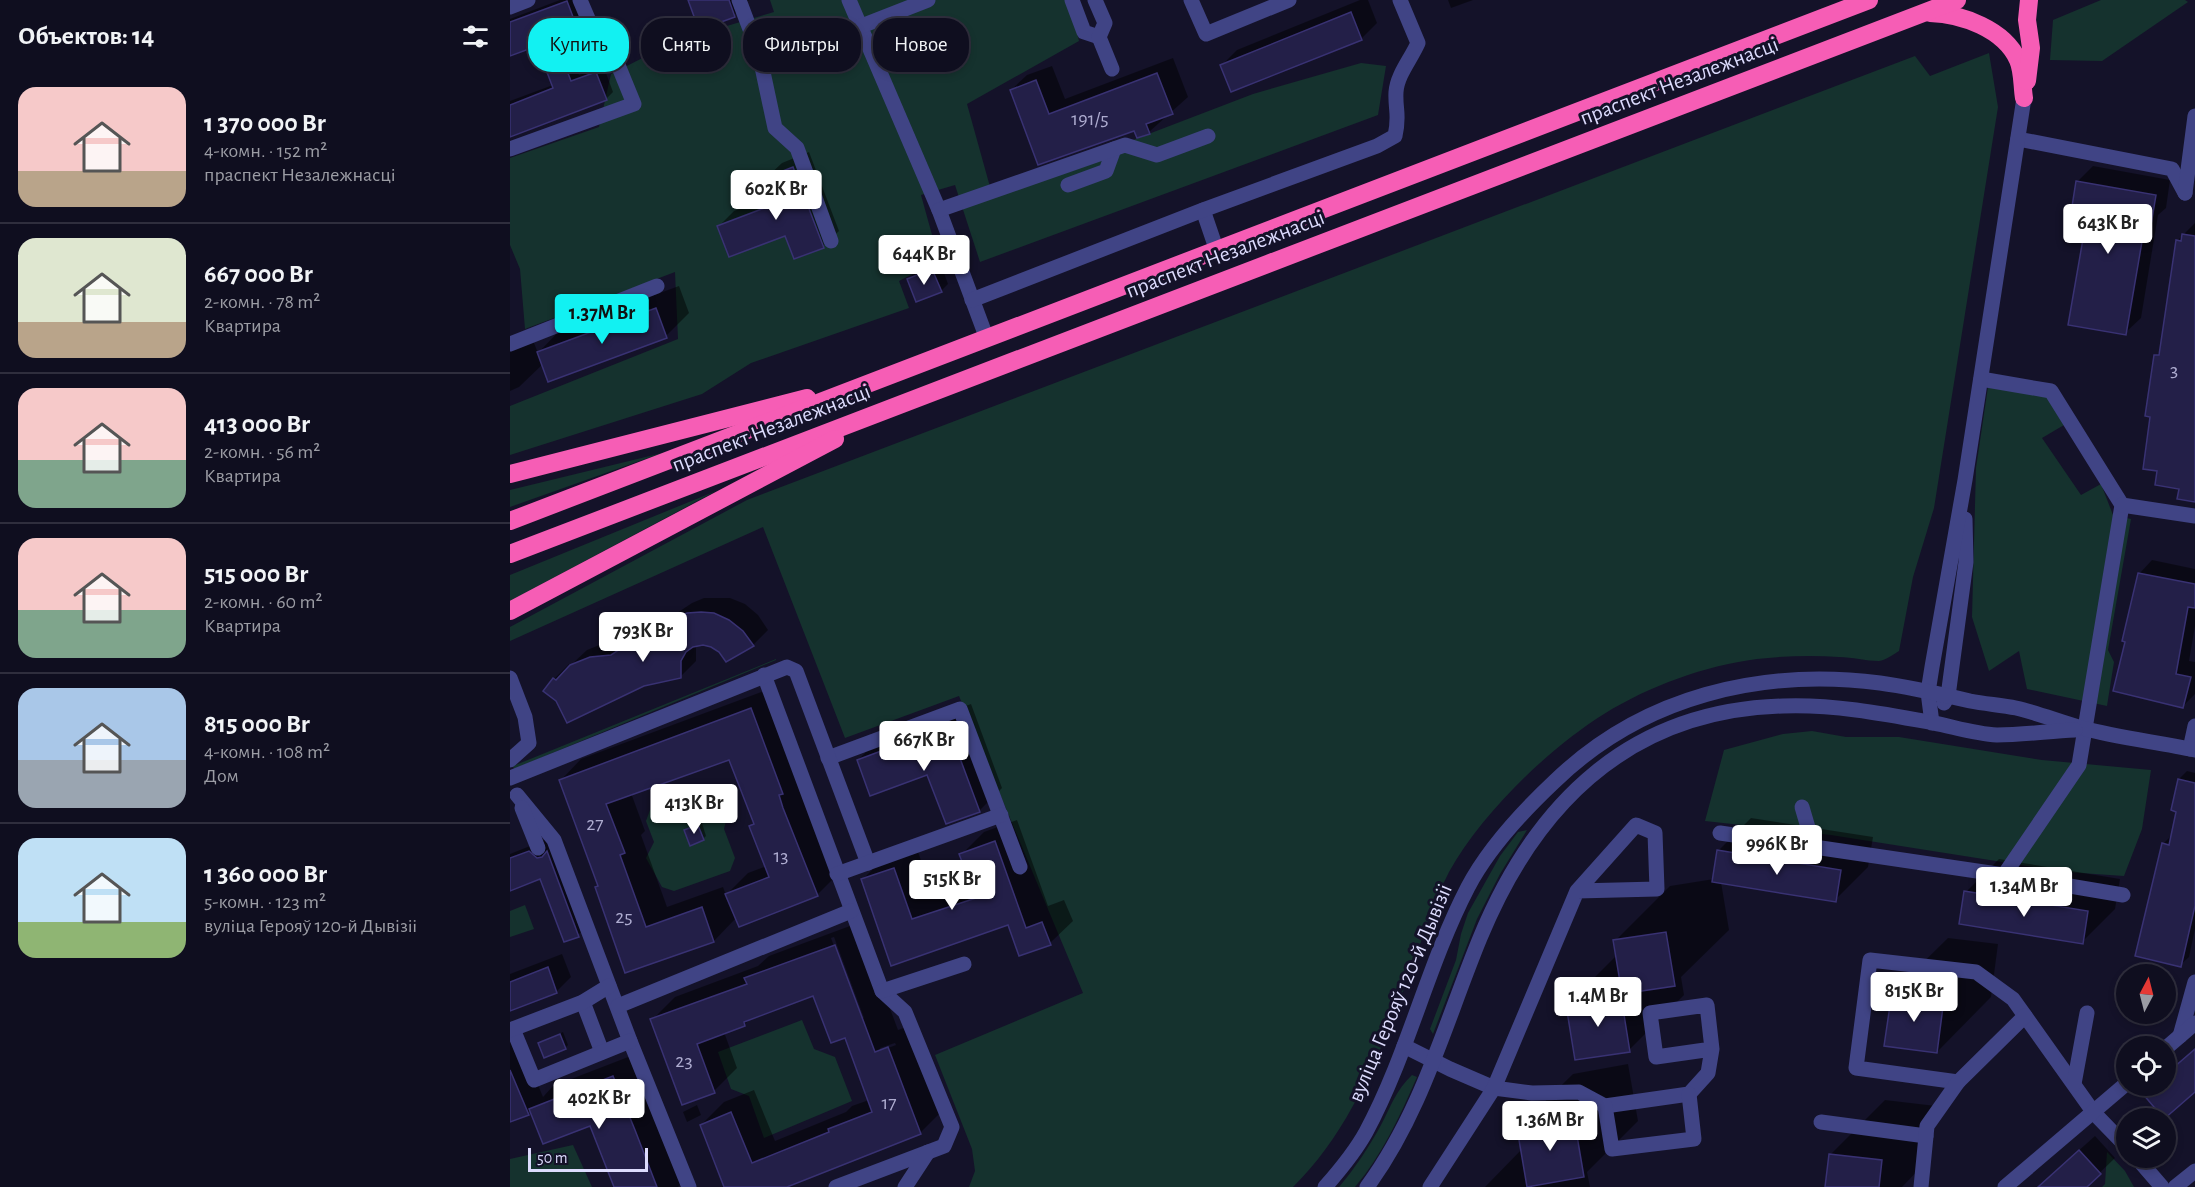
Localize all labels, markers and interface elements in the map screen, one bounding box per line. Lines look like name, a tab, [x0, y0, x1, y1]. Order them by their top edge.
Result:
chip: Купить	[528, 18, 629, 72]
chip: Снять	[641, 18, 731, 72]
chip: Фильтры	[743, 18, 861, 72]
chip: Новое	[873, 18, 969, 72]
icon: filters	[459, 20, 492, 53]
text: Объектов: 14	[18, 23, 154, 49]
street label: праспект Незалежнасці	[1577, 33, 1781, 129]
house number: 191/5	[1071, 109, 1109, 129]
text: 1 370 000 Br	[204, 110, 326, 136]
icon: home	[66, 111, 138, 183]
text: 4-комн. · 152 m²	[204, 141, 327, 161]
text: праспект Незалежнасці	[204, 165, 396, 185]
pin: 602K Br	[721, 170, 831, 221]
text: 602K Br	[745, 179, 807, 199]
pin: 643K Br	[2053, 204, 2163, 255]
street label: праспект Незалежнасці	[1123, 206, 1327, 302]
text: 643K Br	[2077, 213, 2139, 233]
pin: 644K Br	[869, 235, 979, 286]
text: 644K Br	[893, 244, 955, 264]
text: 667 000 Br	[204, 261, 313, 287]
icon: home	[66, 262, 138, 334]
text: 2-комн. · 78 m²	[204, 292, 320, 312]
pin: 1.37M Br	[540, 294, 664, 345]
text: 1.37M Br	[569, 303, 635, 323]
text: Квартира	[204, 316, 281, 336]
house number: 3	[2170, 360, 2178, 380]
street label: праспект Незалежнасці	[669, 380, 873, 476]
text: 413 000 Br	[204, 411, 310, 437]
icon: home	[66, 412, 138, 484]
text: 2-комн. · 56 m²	[204, 442, 320, 462]
text: Квартира	[204, 466, 281, 486]
text: 515 000 Br	[204, 561, 308, 587]
icon: home	[66, 562, 138, 634]
text: 2-комн. · 60 m²	[204, 592, 322, 612]
pin: 793K Br	[588, 612, 698, 663]
text: Квартира	[204, 616, 281, 636]
text: 793K Br	[613, 621, 673, 641]
text: 815 000 Br	[204, 711, 310, 737]
icon: home	[66, 712, 138, 784]
pin: 667K Br	[869, 721, 979, 772]
text: 667K Br	[893, 730, 955, 750]
text: 4-комн. · 108 m²	[204, 742, 330, 762]
text: Дом	[204, 766, 239, 786]
pin: 413K Br	[639, 784, 749, 835]
text: 413K Br	[665, 793, 724, 813]
house number: 27	[586, 814, 604, 834]
pin: 996K Br	[1722, 825, 1832, 876]
text: 996K Br	[1746, 834, 1808, 854]
house number: 13	[773, 846, 789, 866]
pin: 515K Br	[897, 860, 1007, 911]
text: 1 360 000 Br	[204, 861, 327, 887]
icon: home	[66, 862, 138, 934]
pin: 1.34M Br	[1962, 867, 2086, 918]
text: 515K Br	[923, 869, 981, 889]
text: 1.34M Br	[1990, 876, 2058, 896]
street label: вуліца Герояў 120-й Дывізіі	[1344, 881, 1456, 1105]
text: 5-комн. · 123 m²	[204, 892, 326, 912]
house number: 25	[615, 907, 633, 927]
text: вуліца Герояў 120-й Дывізіі	[204, 916, 417, 936]
north arrow	[2116, 964, 2176, 1024]
map controls	[2116, 964, 2176, 1168]
pin: 815K Br	[1859, 972, 1969, 1023]
pin: 1.4M Br	[1543, 977, 1653, 1028]
text: 815K Br	[1885, 981, 1943, 1001]
text: 1.4M Br	[1568, 986, 1628, 1006]
button: locate	[2116, 1036, 2176, 1096]
house number: 23	[675, 1051, 693, 1071]
pin: 402K Br	[544, 1079, 654, 1130]
text: 402K Br	[567, 1088, 631, 1108]
house number: 17	[881, 1093, 897, 1113]
pin: 1.36M Br	[1488, 1101, 1612, 1152]
button: layers	[2116, 1108, 2176, 1168]
text: 1.36M Br	[1516, 1110, 1584, 1130]
scale bar	[528, 1145, 648, 1172]
text: 50 m	[537, 1150, 568, 1166]

